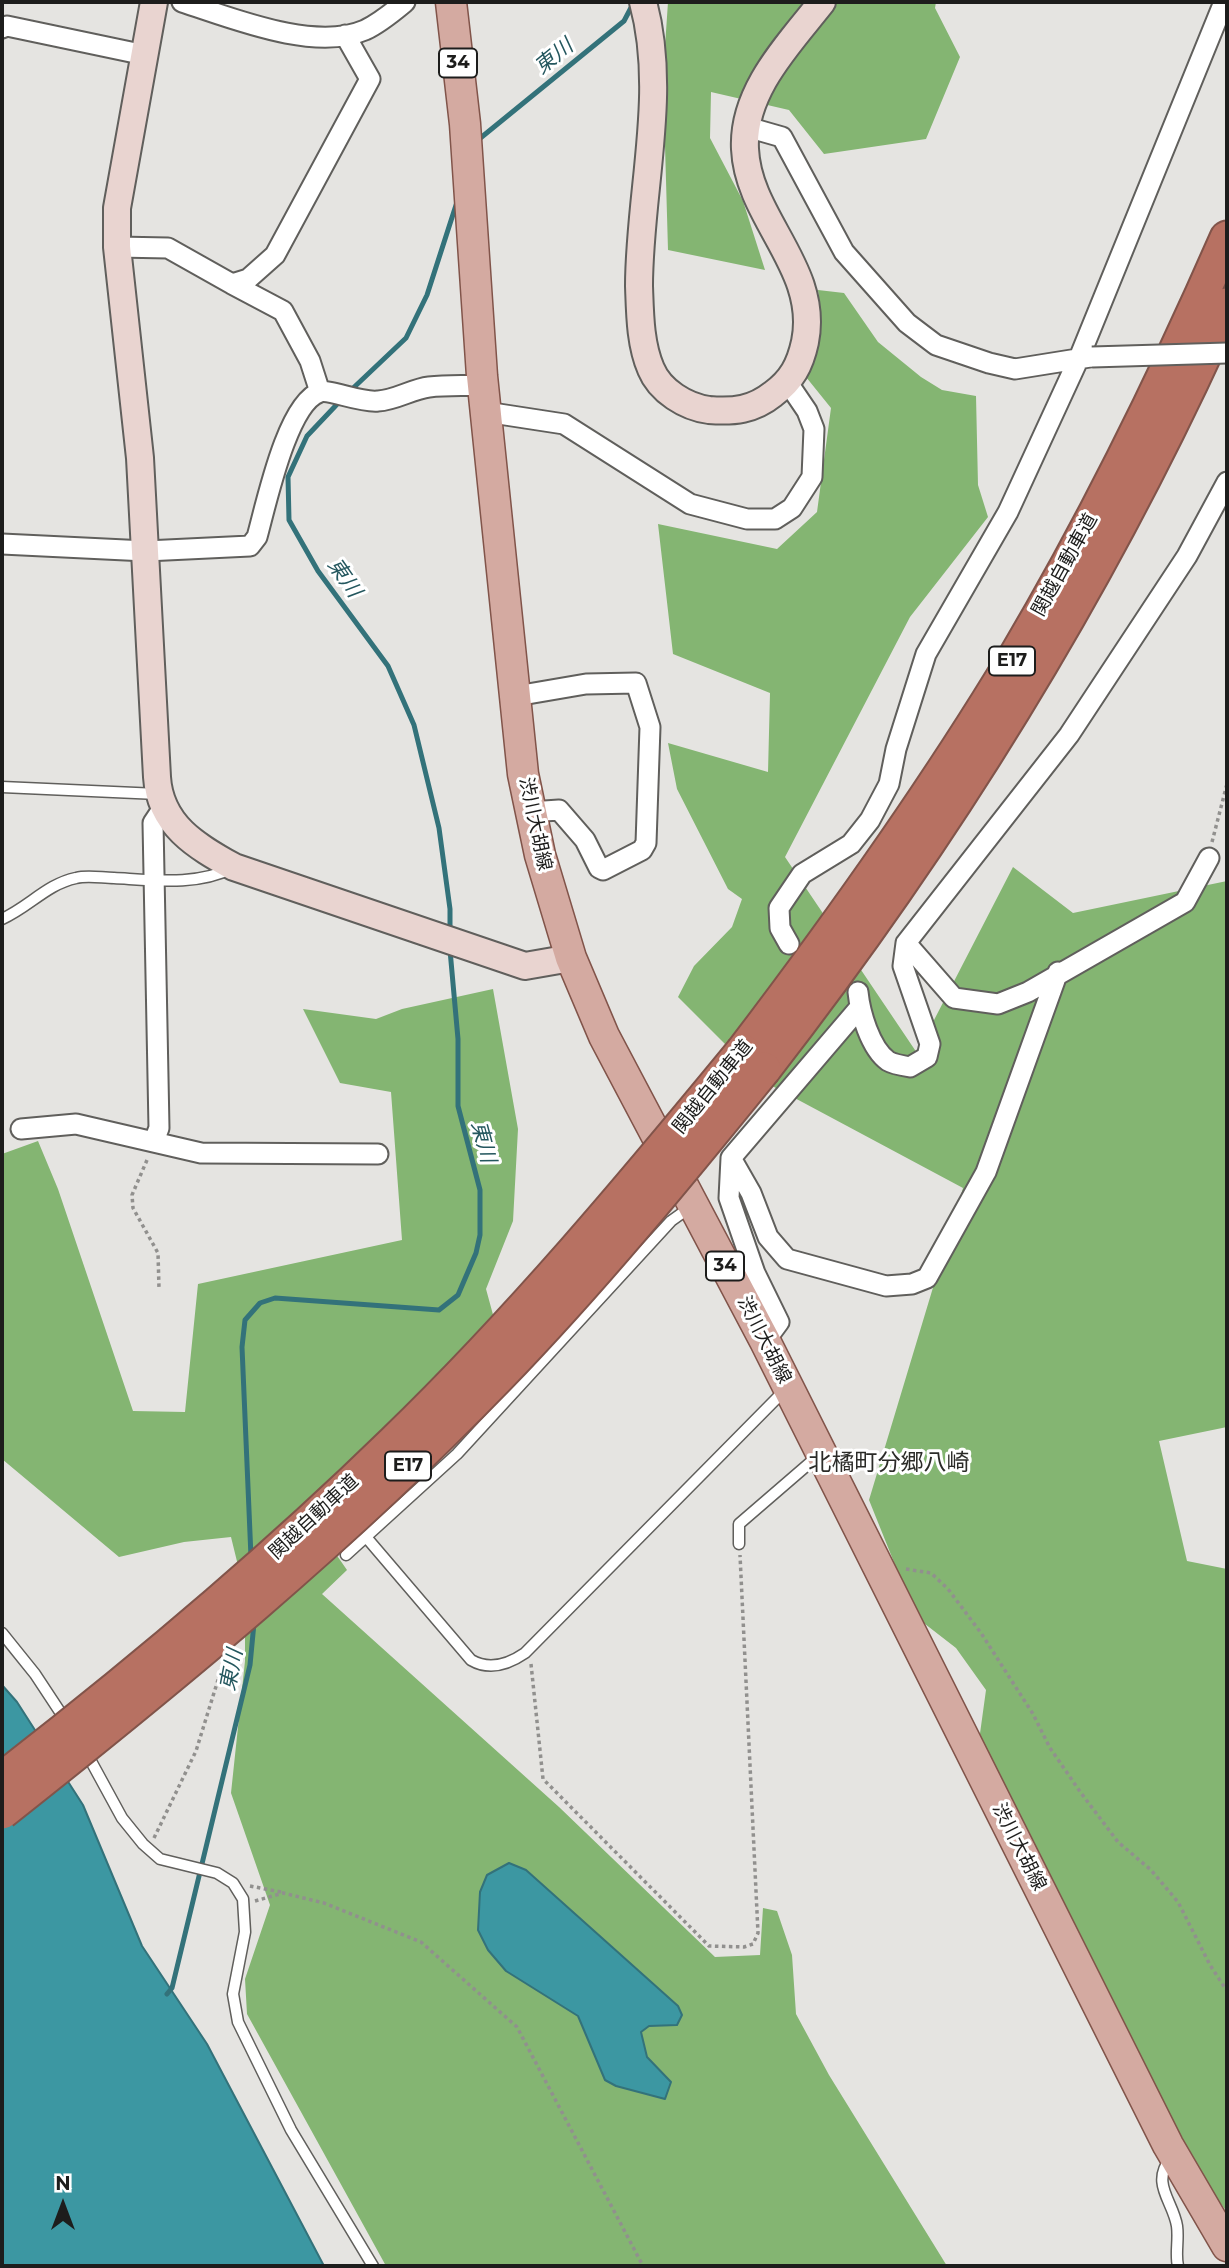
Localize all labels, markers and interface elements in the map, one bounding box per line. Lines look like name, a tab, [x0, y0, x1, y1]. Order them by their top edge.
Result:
water label: 東川	[530, 34, 578, 80]
road number: 34	[439, 48, 477, 78]
street label: 関越自動車道	[1027, 510, 1103, 620]
water label: 東川	[322, 554, 366, 602]
road number: E17	[989, 646, 1035, 676]
street label: 渋川大胡線	[514, 775, 556, 873]
street label: 関越自動車道	[668, 1036, 758, 1138]
water label: 東川	[465, 1118, 501, 1166]
road number: 34	[706, 1252, 744, 1280]
street label: 渋川大胡線	[732, 1293, 796, 1387]
district label: 北橘町分郷八崎	[809, 1449, 969, 1477]
road number: E17	[385, 1451, 431, 1480]
street label: 関越自動車道	[265, 1470, 363, 1564]
water label: 東川	[216, 1647, 248, 1693]
street label: 渋川大胡線	[987, 1800, 1051, 1894]
north arrow	[28, 2170, 98, 2240]
text: N	[55, 2172, 71, 2195]

